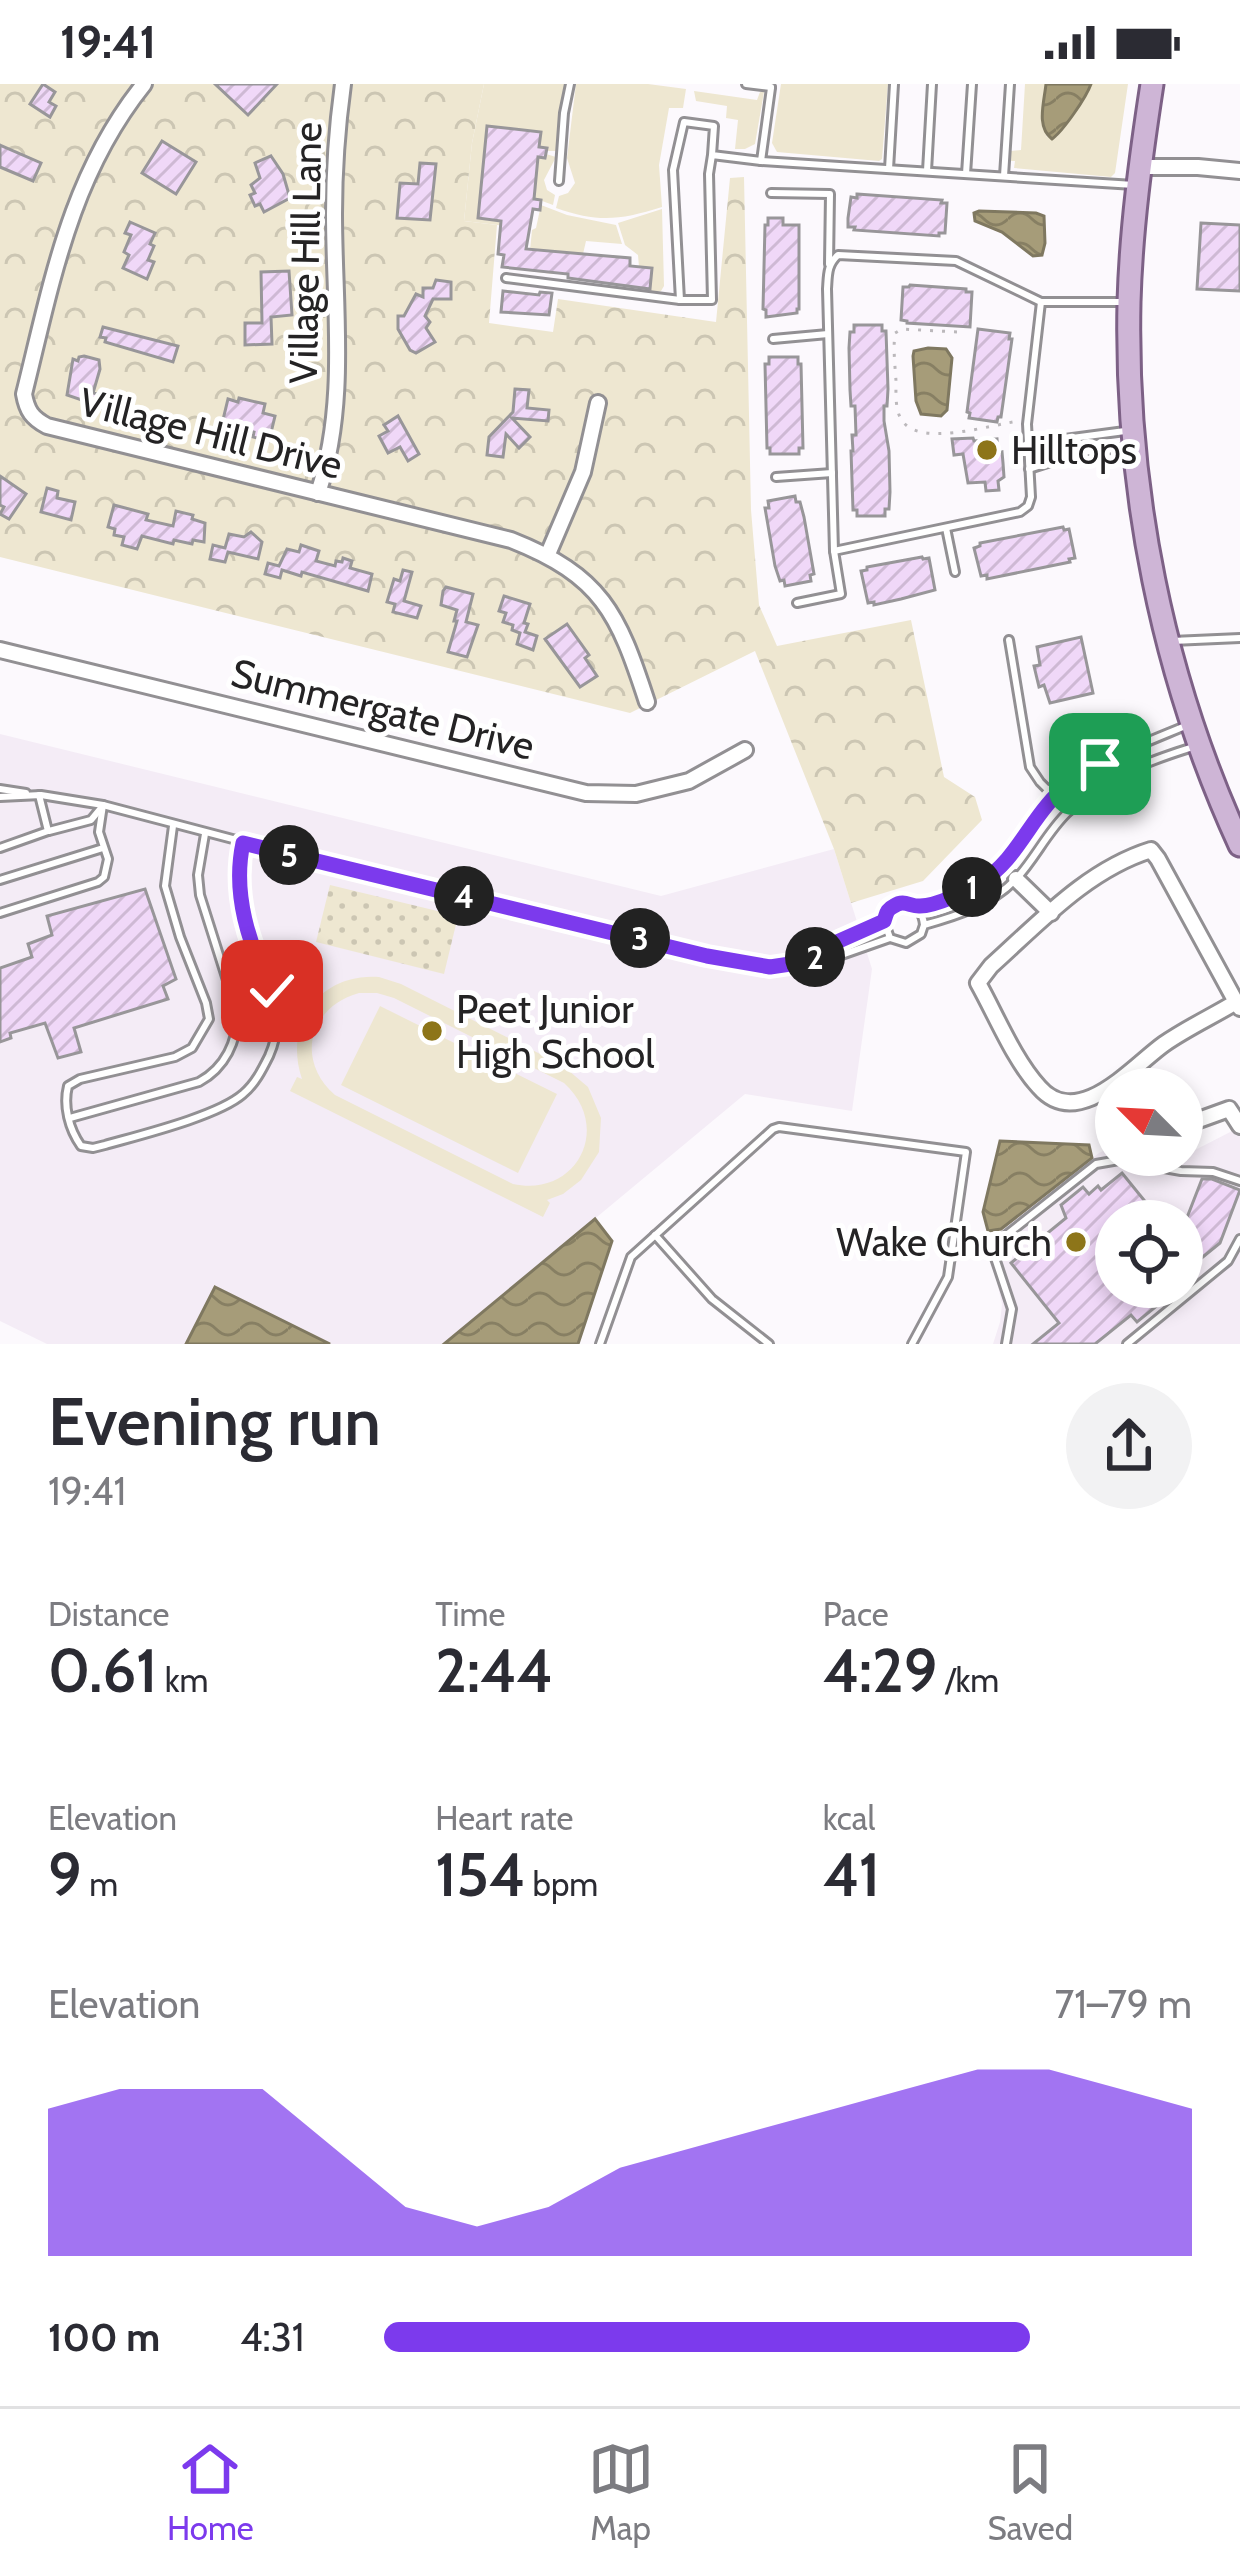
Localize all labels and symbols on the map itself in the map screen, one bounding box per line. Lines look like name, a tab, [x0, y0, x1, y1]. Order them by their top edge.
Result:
street label: Village Hill Lane	[279, 122, 331, 384]
street label: Village Hill Drive	[75, 377, 347, 489]
place label: Hilltops	[1011, 426, 1137, 474]
marker: Hilltops	[974, 437, 1000, 463]
street label: Summergate Drive	[227, 648, 539, 770]
pin	[1049, 713, 1151, 815]
pin: 5	[259, 825, 319, 885]
pin: 1	[942, 857, 1002, 917]
pin: 4	[434, 866, 494, 926]
pin: 3	[610, 908, 670, 968]
pin: 2	[785, 927, 845, 987]
pin	[221, 940, 323, 1042]
place label: Peet Junior High School	[456, 985, 655, 1078]
marker: Peet Junior High School	[419, 1018, 445, 1044]
north arrow	[1095, 1068, 1203, 1176]
place label: Wake Church	[836, 1218, 1052, 1266]
marker: Wake Church	[1063, 1229, 1089, 1255]

